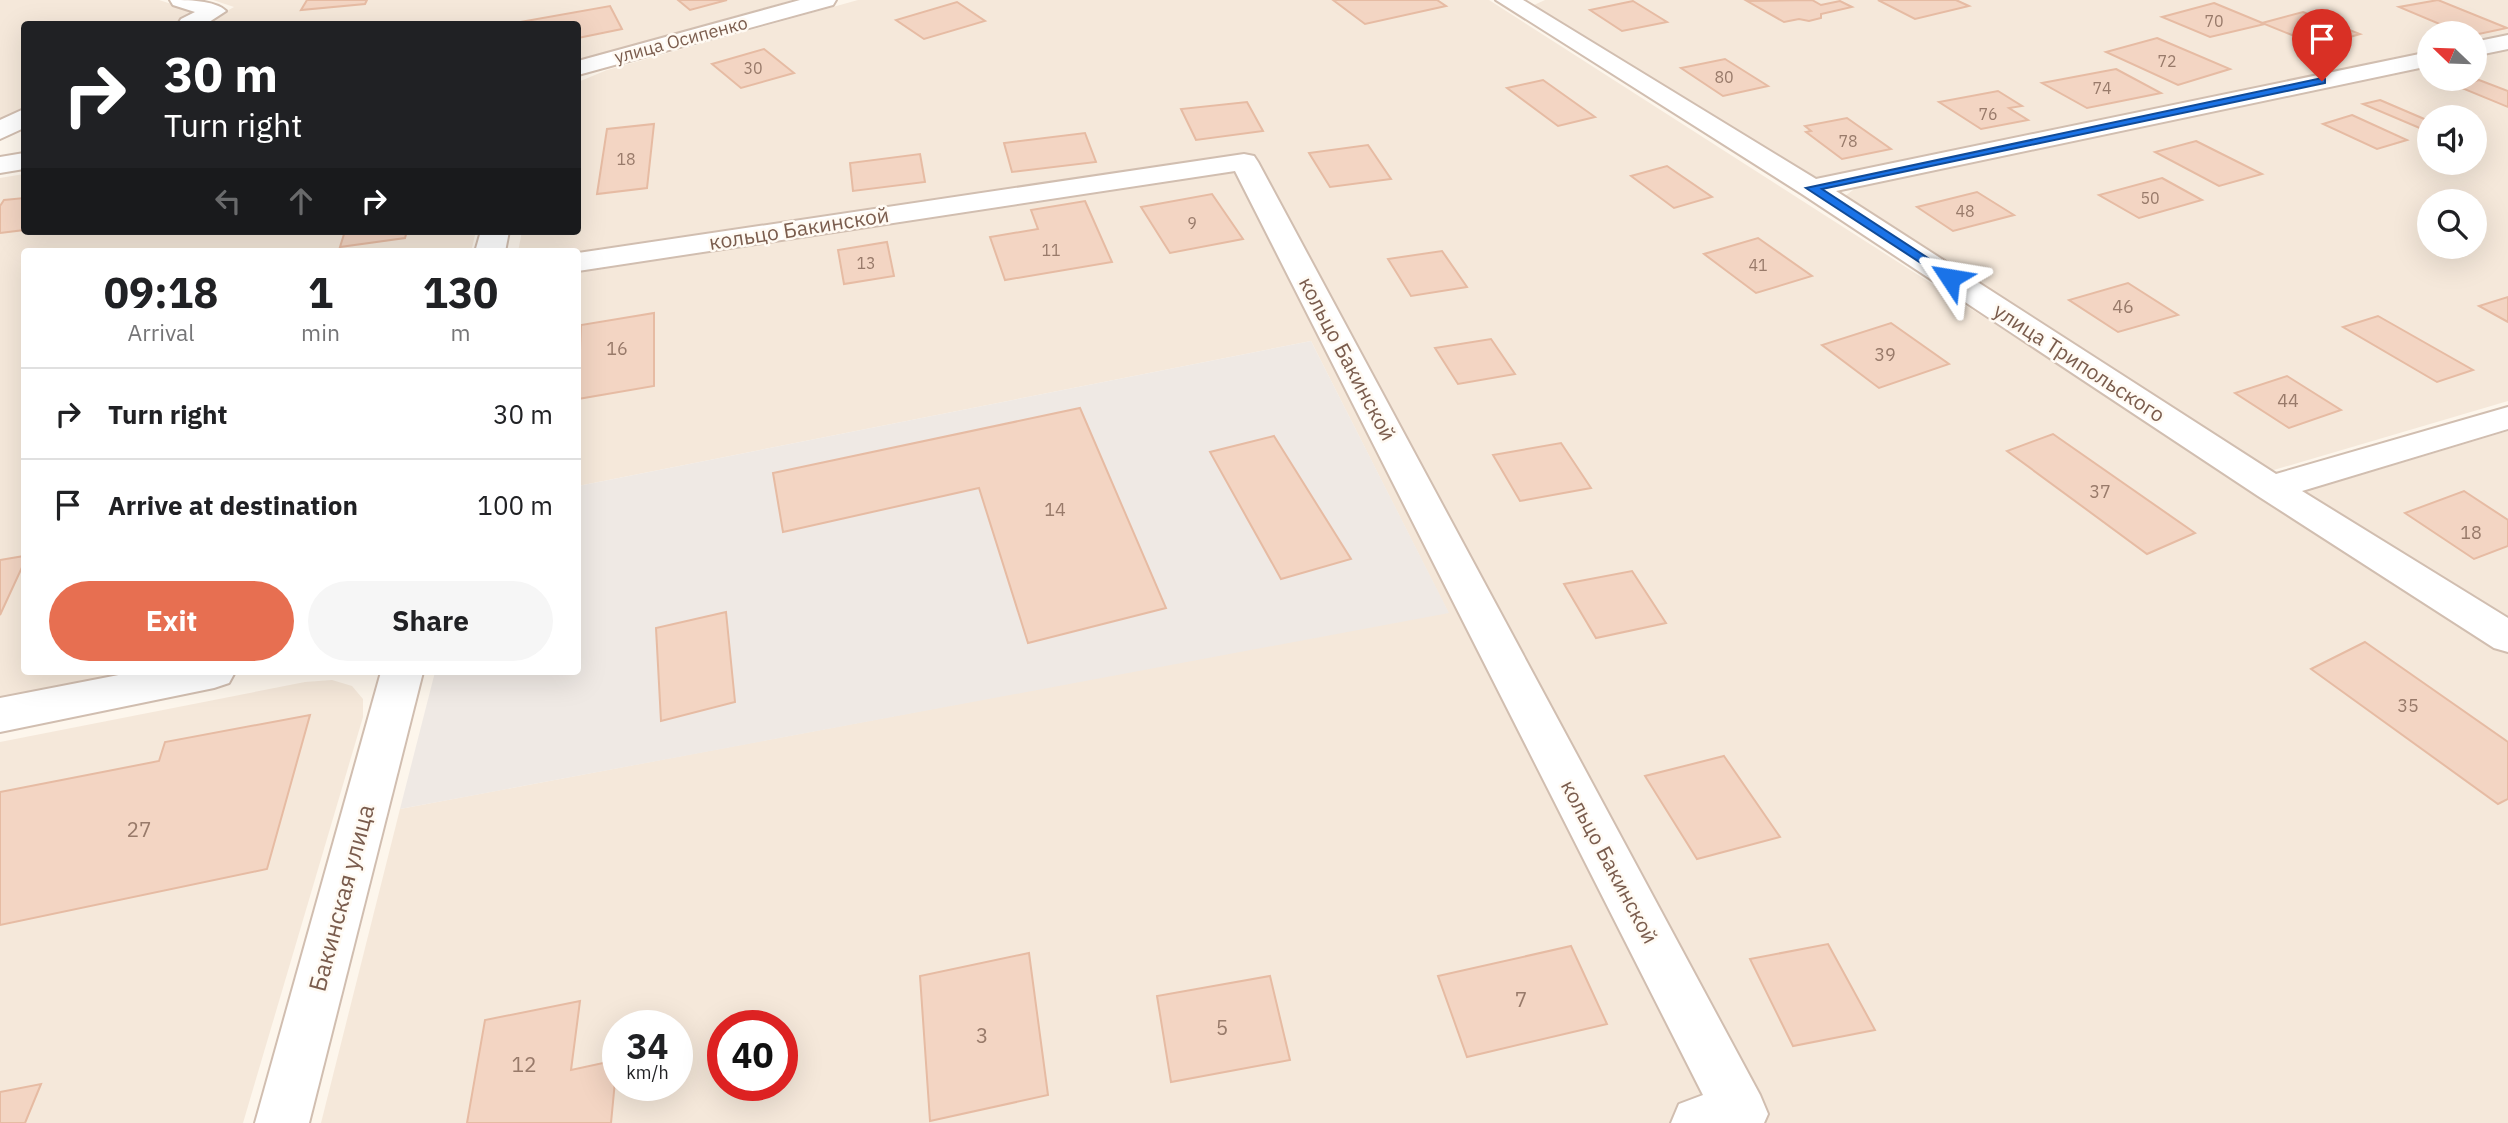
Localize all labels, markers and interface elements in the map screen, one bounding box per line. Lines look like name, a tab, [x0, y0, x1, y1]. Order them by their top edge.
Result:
pin	[2292, 9, 2352, 81]
street label: улица Осипенко	[612, 11, 750, 68]
house number: 70	[2204, 11, 2224, 31]
icon: arrive	[2303, 20, 2341, 58]
north arrow	[2417, 21, 2487, 91]
map controls	[2417, 21, 2487, 259]
text: 30 m	[164, 42, 278, 105]
icon: right	[49, 49, 140, 140]
house number: 72	[2157, 51, 2177, 71]
house number: 30	[743, 58, 763, 78]
house number: 80	[1714, 67, 1734, 87]
house number: 74	[2092, 78, 2112, 98]
text: Turn right	[164, 104, 302, 146]
house number: 76	[1978, 104, 1998, 124]
button: sound	[2417, 105, 2487, 175]
house number: 78	[1838, 131, 1858, 151]
house number: 18	[616, 149, 636, 169]
icon: left	[209, 182, 247, 220]
icon: ahead	[282, 182, 320, 220]
icon: right	[355, 182, 393, 220]
house number: 50	[2140, 188, 2160, 208]
button: search	[2417, 189, 2487, 259]
street label: кольцо Бакинской	[707, 200, 891, 256]
house number: 48	[1955, 201, 1975, 221]
house number: 9	[1187, 213, 1197, 233]
house number: 11	[1041, 240, 1061, 260]
position arrow	[1913, 241, 1987, 315]
house number: 13	[856, 253, 876, 273]
house number: 41	[1748, 255, 1768, 275]
text: 09:18	[104, 265, 218, 320]
text: 1	[308, 265, 333, 320]
text: 130	[423, 265, 498, 320]
street label: кольцо Бакинской	[1293, 272, 1403, 445]
house number: 46	[2112, 295, 2134, 318]
street label: улица Трипольского	[1988, 296, 2171, 428]
text: Arrival	[128, 317, 195, 347]
text: min	[301, 317, 340, 347]
text: m	[450, 317, 471, 347]
house number: 16	[606, 337, 628, 360]
house number: 39	[1874, 343, 1896, 366]
house number: 44	[2277, 389, 2299, 412]
icon: right	[49, 395, 87, 433]
text: Turn right	[108, 397, 227, 431]
text: 30 m	[493, 397, 553, 431]
house number: 37	[2089, 480, 2111, 503]
icon: arrive	[49, 486, 87, 524]
text: Arrive at destination	[108, 488, 358, 522]
text: 100 m	[477, 488, 553, 522]
house number: 14	[1044, 498, 1066, 521]
house number: 18	[2460, 521, 2482, 544]
button: Exit	[49, 581, 294, 661]
button: Share	[308, 581, 553, 661]
house number: 35	[2397, 694, 2419, 717]
street label: кольцо Бакинской	[1555, 775, 1665, 948]
street label: Бакинская улица	[301, 801, 381, 995]
house number: 27	[126, 815, 152, 843]
house number: 7	[1515, 985, 1527, 1013]
speed limit sign: 40	[707, 1010, 798, 1101]
house number: 5	[1216, 1013, 1228, 1041]
house number: 3	[976, 1021, 988, 1049]
text: 34	[626, 1023, 669, 1069]
house number: 12	[511, 1050, 537, 1078]
text: km/h	[626, 1061, 669, 1084]

